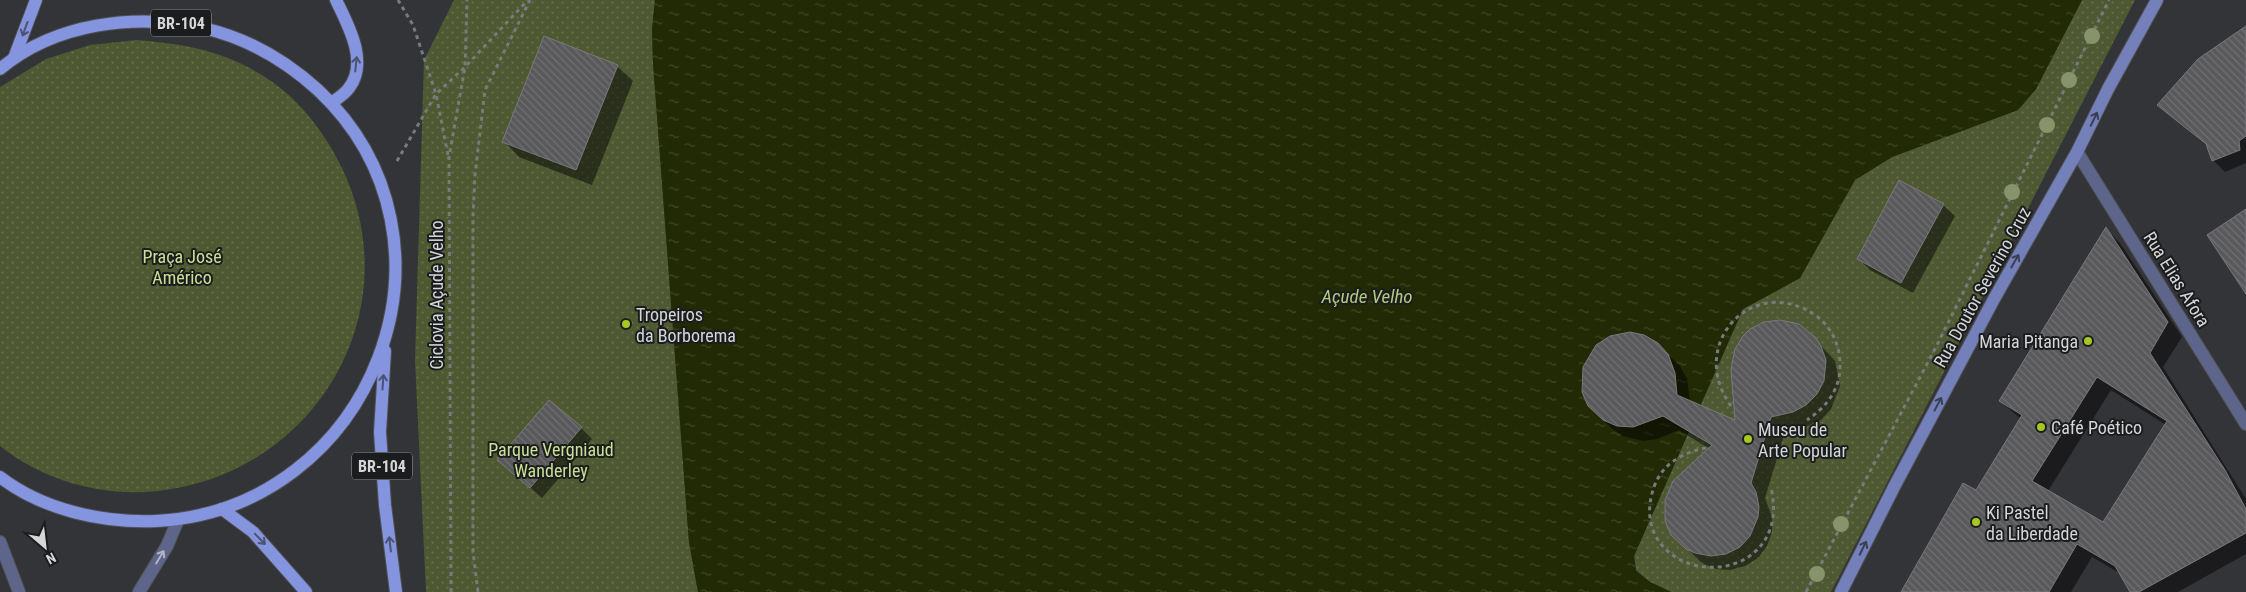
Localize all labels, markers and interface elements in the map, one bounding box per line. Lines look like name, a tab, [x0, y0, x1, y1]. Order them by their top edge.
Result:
road number: BR-104	[151, 9, 211, 36]
one-way arrow	[20, 20, 29, 36]
one-way arrow	[351, 56, 361, 72]
one-way arrow	[2089, 112, 2099, 127]
street label: Rua Doutor Severino Cruz	[1929, 203, 2035, 371]
street label: Ciclovia Açude Velho	[426, 220, 447, 370]
street label: Rua Elias Afora	[2139, 228, 2215, 330]
park label: Praça José Américo	[142, 246, 222, 288]
one-way arrow	[2011, 255, 2021, 269]
water label: Açude Velho	[1320, 285, 1413, 308]
place label: Tropeiros da Borborema	[636, 304, 736, 346]
marker: Tropeiros da Borborema	[620, 318, 632, 330]
place label: Maria Pitanga	[1979, 331, 2078, 352]
marker: Maria Pitanga	[2082, 335, 2094, 347]
one-way arrow	[379, 374, 388, 390]
one-way arrow	[1934, 397, 1943, 412]
place label: Café Poético	[2051, 417, 2142, 438]
place label: Museu de Arte Popular	[1758, 419, 1847, 461]
marker: Café Poético	[2035, 421, 2047, 433]
marker: Museu de Arte Popular	[1742, 433, 1754, 445]
park label: Parque Vergniaud Wanderley	[488, 439, 614, 481]
road number: BR-104	[352, 452, 412, 480]
place label: Ki Pastel da Liberdade	[1986, 502, 2078, 544]
marker: Ki Pastel da Liberdade	[1970, 516, 1982, 528]
north arrow	[20, 522, 70, 572]
one-way arrow	[254, 533, 266, 546]
one-way arrow	[384, 536, 394, 552]
one-way arrow	[1858, 541, 1868, 556]
text: N	[44, 549, 59, 568]
one-way arrow	[156, 550, 166, 564]

